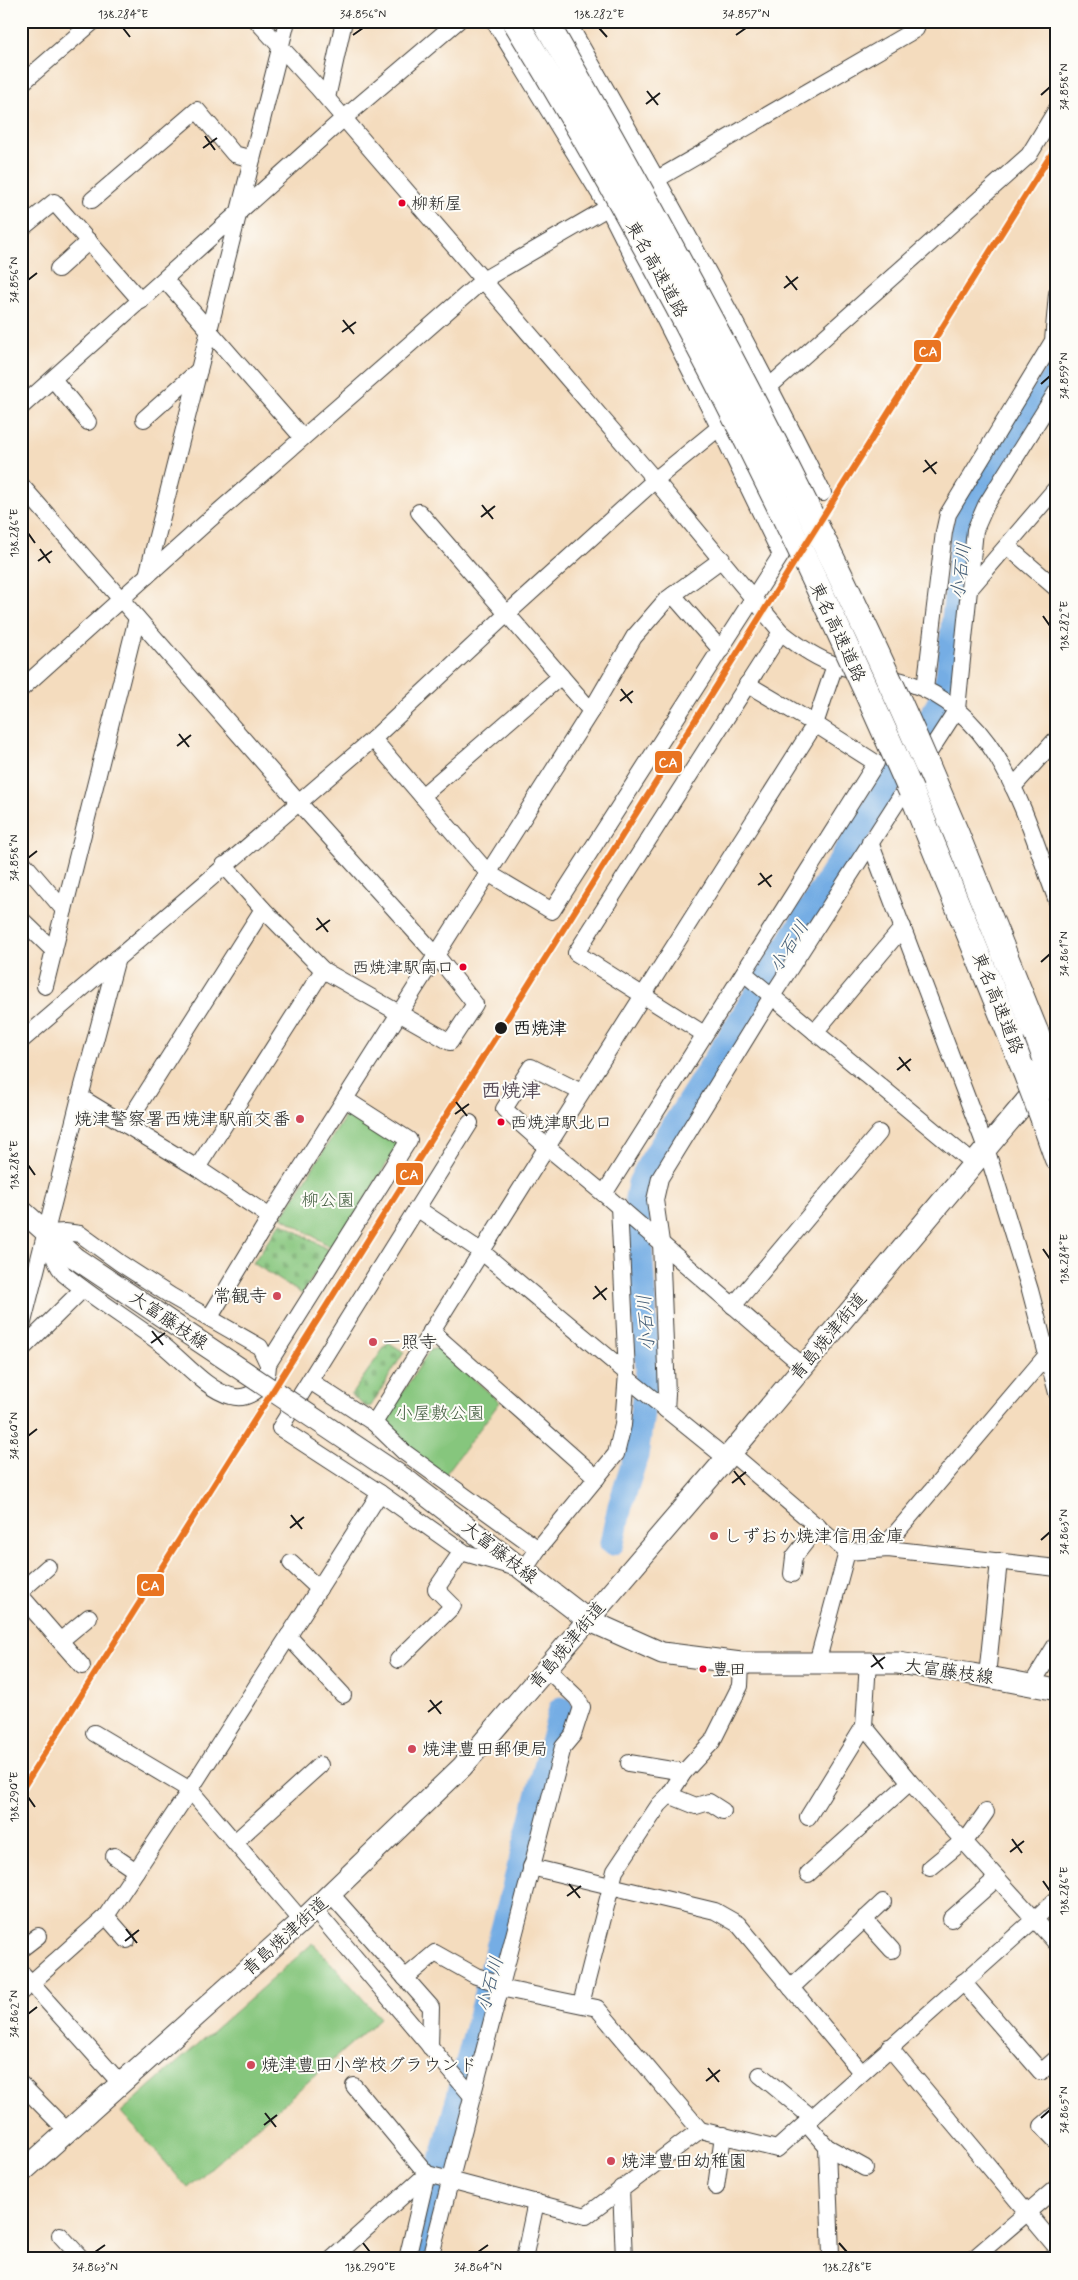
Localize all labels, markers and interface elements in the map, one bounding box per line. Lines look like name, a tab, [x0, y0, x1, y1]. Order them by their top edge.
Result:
text: 138.284°E	[98, 7, 148, 23]
text: 34.856°N	[340, 7, 386, 23]
text: 138.282°E	[574, 7, 624, 23]
text: 34.857°N	[722, 7, 770, 23]
text: 34.858°N	[1057, 63, 1073, 111]
place label: 柳新屋	[411, 193, 462, 215]
marker: 柳新屋	[397, 198, 407, 208]
street label: 東名高速道路	[619, 216, 693, 323]
text: 34.856°N	[7, 257, 23, 303]
line badge: CA	[913, 339, 942, 363]
text: CA	[918, 343, 938, 361]
text: 34.859°N	[1057, 352, 1073, 400]
text: 138.286°E	[7, 509, 23, 557]
water label: 小石川	[946, 541, 977, 601]
street label: 東名高速道路	[803, 578, 871, 686]
text: 138.282°E	[1057, 601, 1073, 651]
line badge: CA	[654, 750, 683, 774]
text: CA	[658, 754, 678, 772]
text: 34.858°N	[7, 834, 23, 882]
water label: 小石川	[764, 916, 815, 978]
text: 34.861°N	[1057, 931, 1073, 977]
street label: 東名高速道路	[966, 949, 1028, 1058]
place label: 西焼津駅南口	[352, 957, 454, 979]
marker: 西焼津駅南口	[458, 962, 468, 972]
place label: 西焼津	[513, 1017, 567, 1041]
marker: 西焼津	[493, 1020, 509, 1036]
district label: 西焼津	[481, 1078, 541, 1105]
place label: 焼津警察署西焼津駅前交番	[74, 1108, 290, 1132]
place label: 西焼津駅北口	[510, 1112, 612, 1134]
marker: 焼津警察署西焼津駅前交番	[294, 1113, 306, 1125]
marker: 西焼津駅北口	[496, 1117, 506, 1127]
text: 138.288°E	[7, 1140, 23, 1190]
line badge: CA	[395, 1162, 424, 1186]
text: CA	[399, 1166, 419, 1184]
park label: 柳公園	[301, 1189, 355, 1213]
text: 138.284°E	[1057, 1234, 1073, 1284]
place label: 常観寺	[213, 1285, 267, 1309]
street label: 大富藤枝線	[124, 1286, 212, 1356]
street label: 青島焼津街道	[785, 1288, 873, 1386]
marker: 常観寺	[271, 1290, 283, 1302]
water label: 小石川	[632, 1294, 661, 1352]
place label: 一照寺	[383, 1331, 437, 1355]
marker: 一照寺	[367, 1336, 379, 1348]
park label: 小屋敷公園	[395, 1402, 485, 1426]
text: 34.860°N	[7, 1412, 23, 1460]
text: 34.863°N	[1057, 1509, 1073, 1555]
street label: 大富藤枝線	[457, 1516, 542, 1590]
place label: しずおか焼津信用金庫	[724, 1525, 904, 1549]
marker: しずおか焼津信用金庫	[708, 1530, 720, 1542]
line badge: CA	[136, 1573, 165, 1597]
text: CA	[140, 1577, 160, 1595]
street label: 青島焼津街道	[524, 1597, 612, 1695]
street label: 大富藤枝線	[903, 1654, 995, 1690]
place label: 豊田	[712, 1659, 746, 1681]
marker: 豊田	[698, 1664, 708, 1674]
place label: 焼津豊田郵便局	[422, 1738, 548, 1762]
marker: 焼津豊田郵便局	[406, 1743, 418, 1755]
text: 138.290°E	[7, 1771, 23, 1823]
text: 138.286°E	[1057, 1867, 1073, 1915]
street label: 青島焼津街道	[238, 1892, 334, 1982]
water label: 小石川	[471, 1954, 510, 2015]
text: 34.862°N	[7, 1990, 23, 2038]
place label: 焼津豊田小学校グラウンド	[261, 2054, 477, 2078]
marker: 焼津豊田小学校グラウンド	[245, 2059, 257, 2071]
text: 34.865°N	[1057, 2086, 1073, 2134]
place label: 焼津豊田幼稚園	[621, 2150, 747, 2174]
marker: 焼津豊田幼稚園	[605, 2155, 617, 2167]
text: 34.863°N	[72, 2260, 118, 2276]
text: 138.290°E	[344, 2260, 396, 2276]
text: 34.864°N	[454, 2260, 502, 2276]
text: 138.288°E	[822, 2260, 872, 2276]

